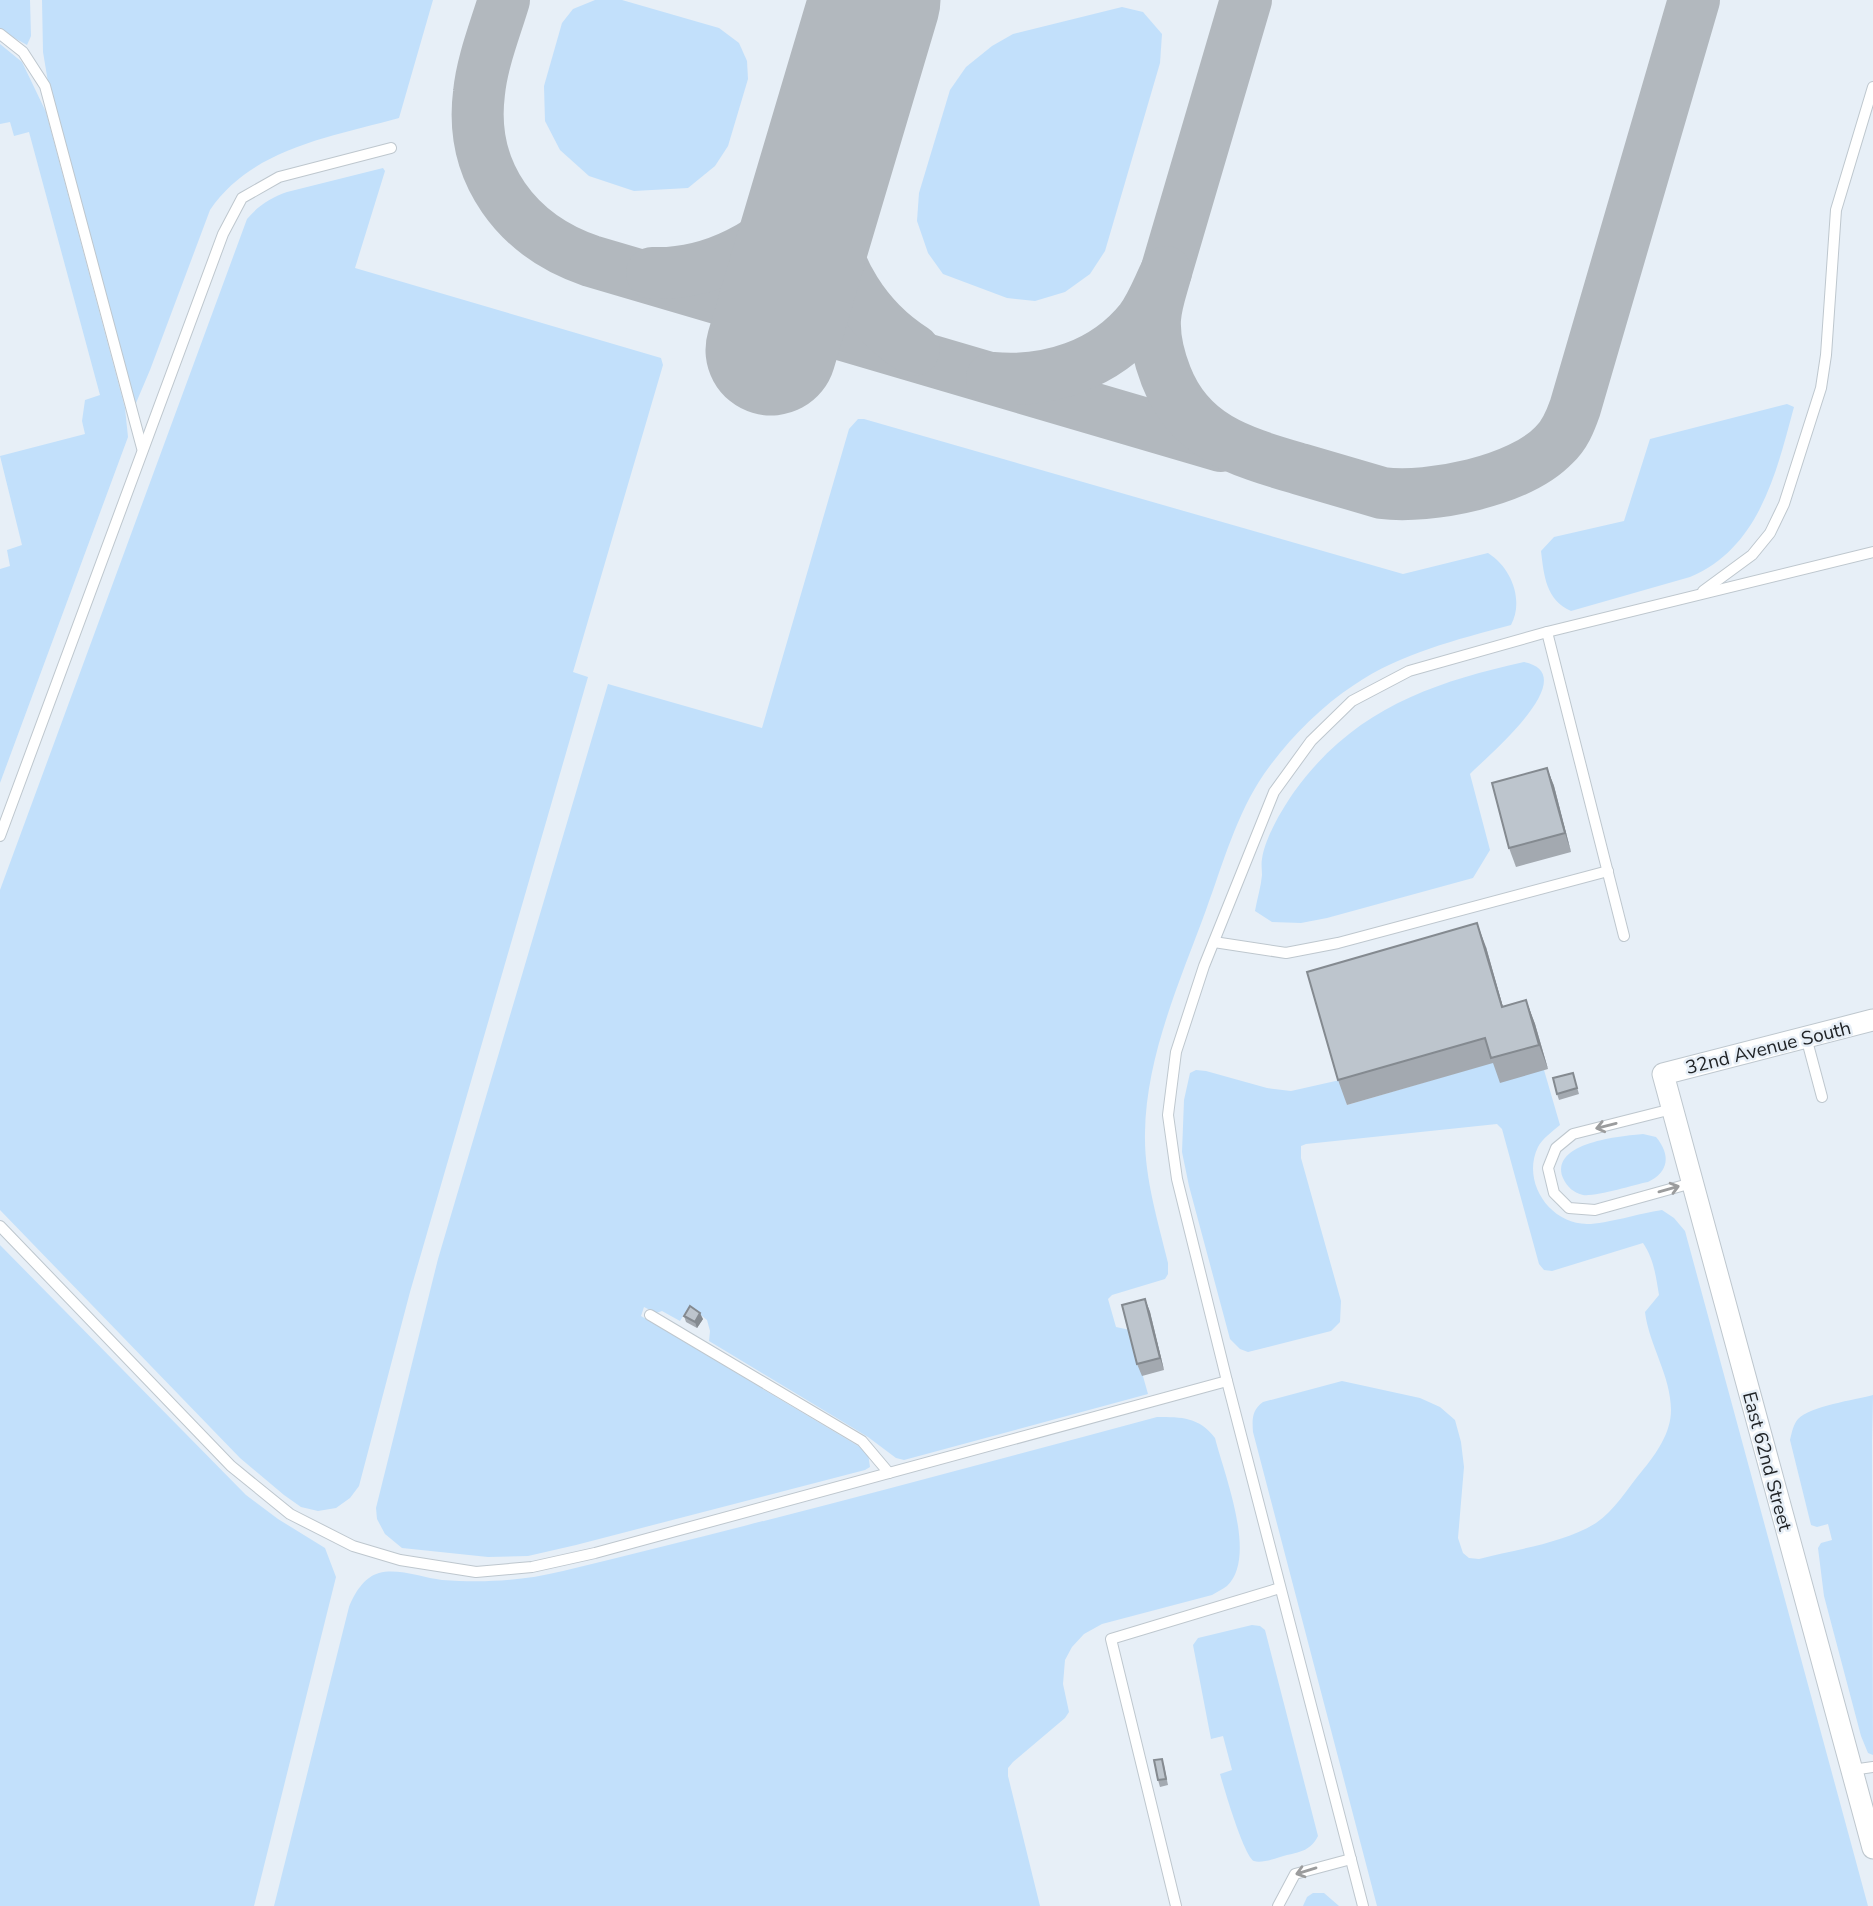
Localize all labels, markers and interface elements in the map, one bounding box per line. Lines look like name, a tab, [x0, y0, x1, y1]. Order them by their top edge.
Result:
street label: 32nd Avenue South	[1683, 1015, 1854, 1081]
one-way arrow	[1595, 1120, 1618, 1133]
one-way arrow	[1657, 1182, 1680, 1195]
street label: East 62nd Street	[1736, 1389, 1798, 1534]
one-way arrow	[1295, 1866, 1317, 1879]

